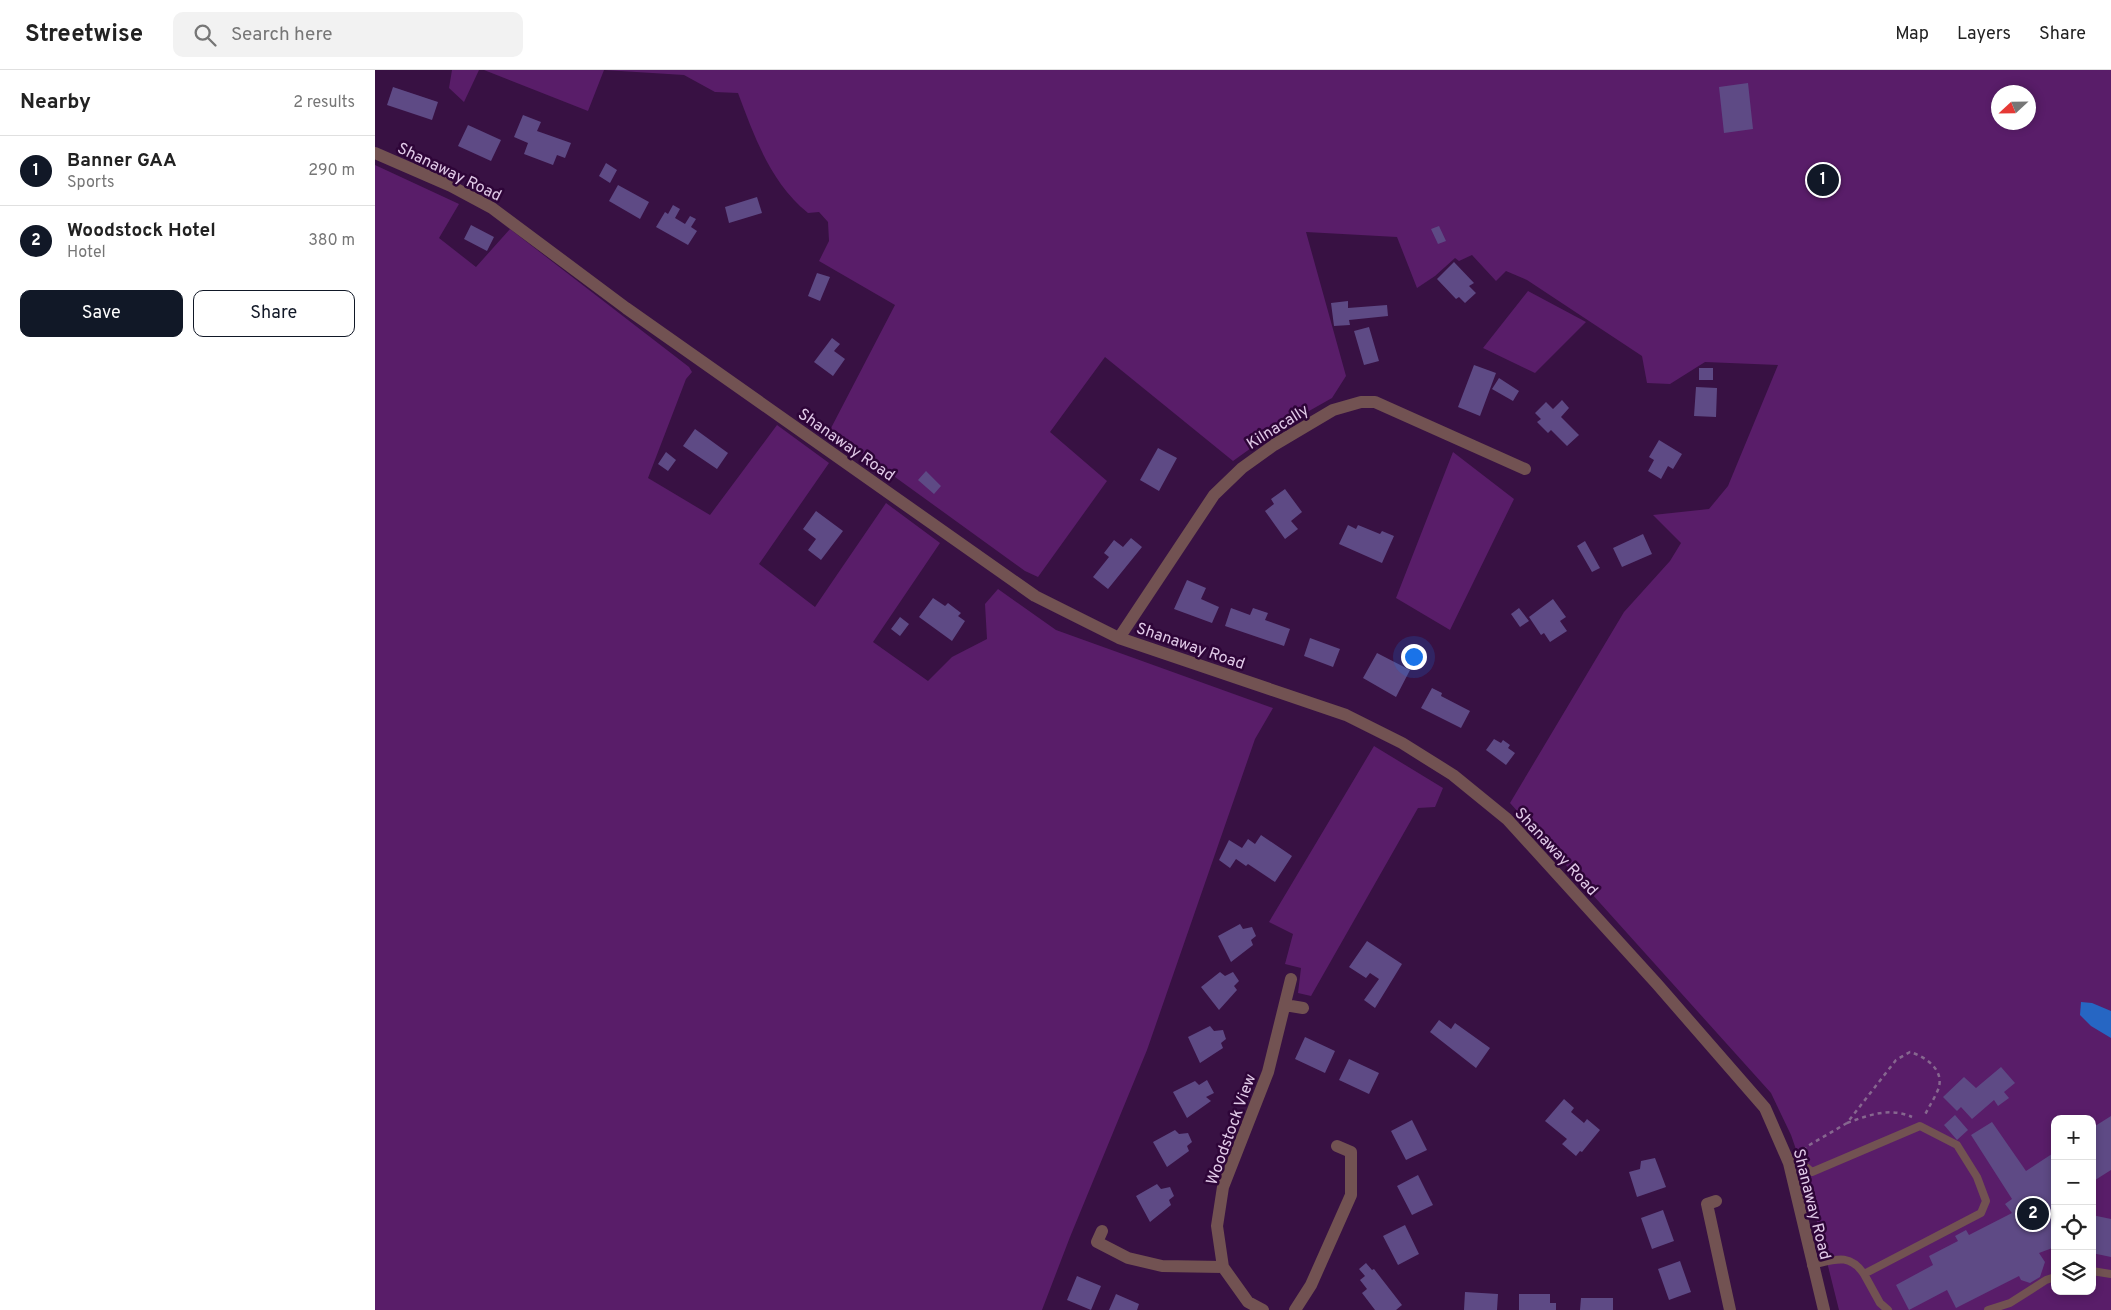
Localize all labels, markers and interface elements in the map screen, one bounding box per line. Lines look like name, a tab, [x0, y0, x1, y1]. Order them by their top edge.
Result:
search box	[173, 12, 523, 57]
text: Streetwise	[25, 20, 143, 50]
icon: search	[191, 21, 219, 49]
text: Search here	[231, 23, 333, 47]
text: Map	[1895, 23, 1929, 46]
text: Layers	[1957, 23, 2011, 46]
text: Share	[2039, 23, 2086, 46]
north arrow	[1991, 85, 2036, 130]
text: Nearby	[20, 89, 91, 116]
text: 2 results	[293, 93, 355, 113]
street label: Shanaway Road	[394, 139, 505, 207]
text: Banner GAA	[67, 149, 177, 173]
text: 1	[33, 161, 39, 181]
text: 290 m	[308, 161, 355, 181]
pin: 1	[1807, 161, 1839, 199]
text: Sports	[67, 173, 115, 193]
text: Woodstock Hotel	[67, 219, 216, 243]
text: 2	[31, 231, 41, 251]
text: 380 m	[308, 231, 355, 251]
text: Hotel	[67, 243, 106, 263]
button: Save	[20, 290, 183, 337]
button: Share	[193, 290, 355, 337]
street label: Kilnacally	[1243, 401, 1313, 455]
street label: Shanaway Road	[794, 405, 898, 486]
street label: Shanaway Road	[1133, 619, 1247, 675]
your location	[1401, 644, 1427, 670]
street label: Shanaway Road	[1509, 804, 1602, 901]
street label: Woodstock View	[1202, 1071, 1261, 1188]
map controls	[2051, 1115, 2096, 1295]
button: +	[2051, 1115, 2096, 1160]
street label: Shanaway Road	[1788, 1147, 1835, 1262]
button: −	[2051, 1160, 2096, 1205]
pin: 2	[2017, 1195, 2049, 1233]
button: locate	[2051, 1205, 2096, 1250]
button: layers	[2051, 1250, 2096, 1295]

